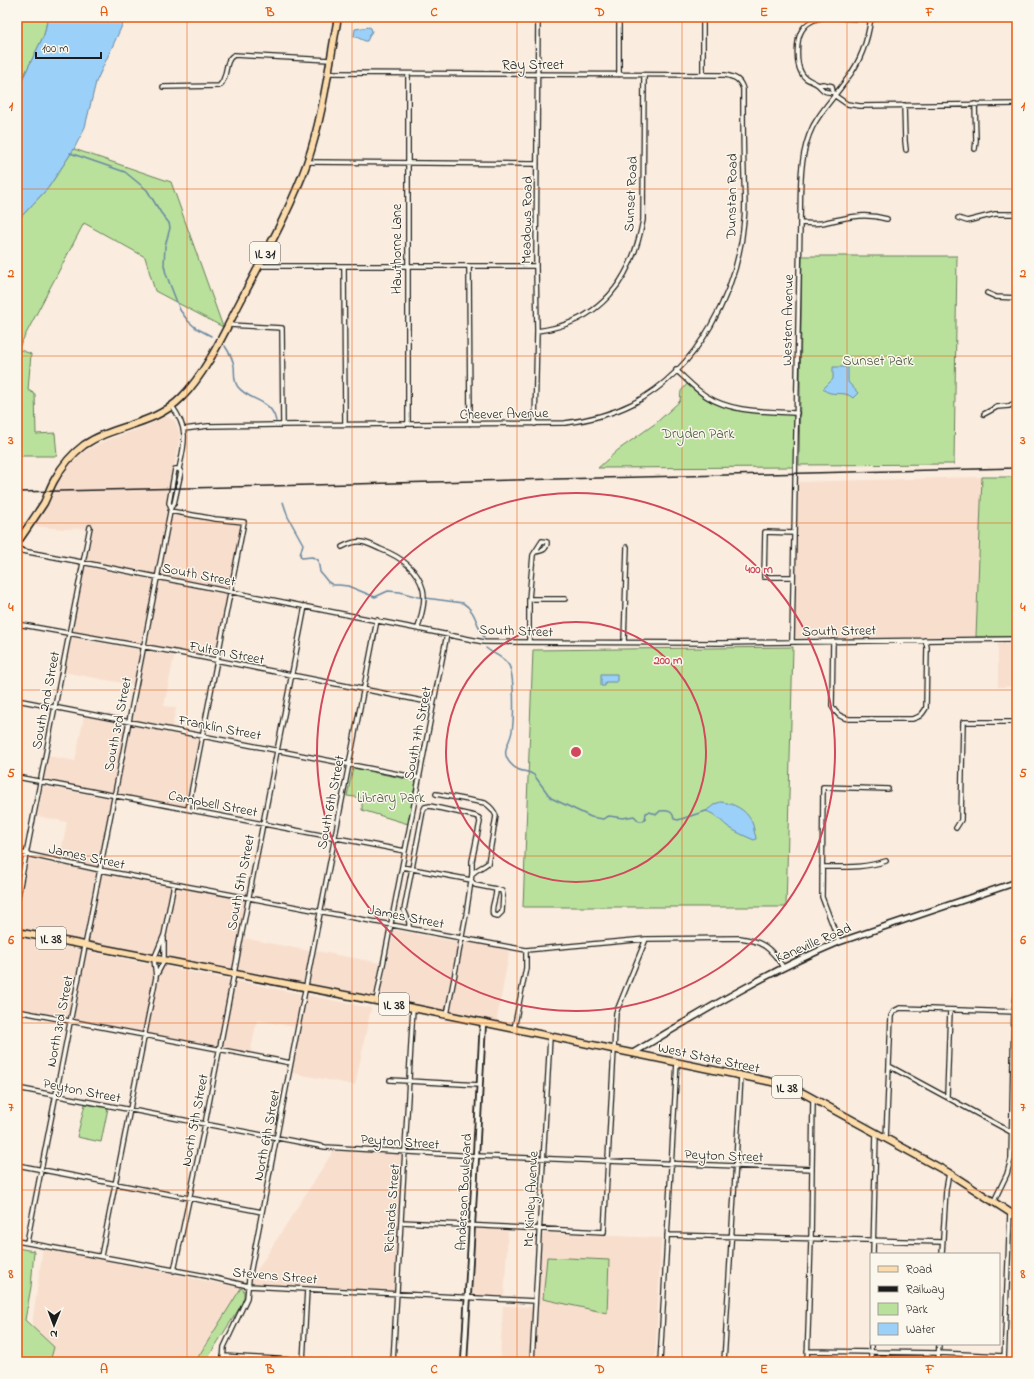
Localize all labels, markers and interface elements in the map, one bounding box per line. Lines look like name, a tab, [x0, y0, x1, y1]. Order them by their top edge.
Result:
text: A	[100, 3, 108, 22]
text: B	[265, 3, 275, 22]
text: C	[430, 3, 438, 22]
text: D	[594, 3, 605, 22]
text: E	[760, 3, 768, 22]
text: F	[925, 3, 935, 22]
scale bar	[36, 34, 101, 60]
text: 100 m	[42, 40, 69, 58]
street label: Ray Street	[502, 55, 564, 77]
text: 1	[9, 97, 14, 116]
text: 1	[1021, 97, 1026, 116]
street label: Dunstan Road	[721, 153, 744, 240]
street label: Sunset Road	[619, 156, 644, 233]
street label: Meadows Road	[516, 176, 539, 264]
street label: Hawthorne Lane	[387, 203, 408, 294]
road number: IL 31	[250, 242, 280, 264]
text: 2	[7, 264, 15, 283]
text: 2	[1019, 264, 1027, 283]
street label: Western Avenue	[777, 273, 800, 366]
park label: Sunset Park	[843, 351, 914, 372]
street label: Cheever Avenue	[460, 403, 549, 426]
park label: Dryden Park	[661, 424, 735, 446]
text: 3	[7, 431, 14, 450]
text: 3	[1019, 431, 1026, 450]
street label: South Street	[160, 558, 238, 593]
text: 400 m	[744, 561, 773, 579]
text: 4	[7, 598, 14, 617]
text: 4	[1019, 598, 1026, 617]
street label: South Street	[478, 620, 554, 643]
street label: South Street	[802, 620, 877, 643]
street label: Fulton Street	[186, 636, 266, 671]
street label: South 2nd Street	[27, 649, 66, 751]
text: 200 m	[653, 652, 683, 670]
street label: South 3rd Street	[99, 675, 138, 773]
street label: South 7th Street	[399, 684, 438, 782]
street label: Franklin Street	[176, 710, 263, 747]
centre of rings	[569, 745, 583, 759]
street label: South 6th Street	[312, 753, 351, 851]
text: 5	[7, 764, 15, 783]
text: 5	[1019, 764, 1027, 783]
street label: Campbell Street	[166, 786, 259, 823]
park label: Library Park	[357, 788, 426, 810]
street label: South 5th Street	[222, 832, 261, 932]
street label: James Street	[47, 839, 127, 876]
street label: James Street	[366, 900, 446, 935]
street label: Kaneville Road	[772, 918, 855, 969]
road number: IL 38	[36, 927, 66, 949]
text: 6	[7, 931, 14, 950]
text: 6	[1019, 931, 1026, 950]
street label: North 3rd Street	[41, 974, 80, 1069]
road number: IL 38	[379, 993, 409, 1015]
street label: West State Street	[656, 1037, 762, 1080]
street label: North 5th Street	[176, 1072, 215, 1168]
street label: Peyton Street	[41, 1074, 123, 1110]
road number: IL 38	[772, 1076, 802, 1098]
street label: North 6th Street	[248, 1088, 287, 1183]
text: 7	[8, 1098, 14, 1117]
text: 7	[1020, 1098, 1026, 1117]
street label: Peyton Street	[360, 1129, 440, 1157]
street label: Anderson Boulevard	[451, 1133, 478, 1251]
street label: Peyton Street	[684, 1145, 764, 1169]
street label: Mc Kinley Avenue	[518, 1150, 546, 1248]
street label: Richards Street	[379, 1163, 406, 1253]
legend	[870, 1253, 1000, 1345]
text: Road	[906, 1261, 932, 1279]
street label: Stevens Street	[232, 1262, 318, 1291]
text: 8	[8, 1265, 14, 1284]
text: 8	[1020, 1265, 1026, 1284]
text: Railway	[906, 1281, 945, 1300]
text: Park	[906, 1301, 928, 1319]
north arrow	[34, 1305, 74, 1345]
text: Water	[906, 1321, 935, 1339]
text: N	[50, 1326, 58, 1342]
text: A	[100, 1360, 108, 1379]
text: B	[265, 1360, 275, 1379]
text: C	[430, 1360, 438, 1379]
text: D	[594, 1360, 605, 1379]
text: E	[760, 1360, 768, 1379]
text: F	[925, 1360, 935, 1379]

